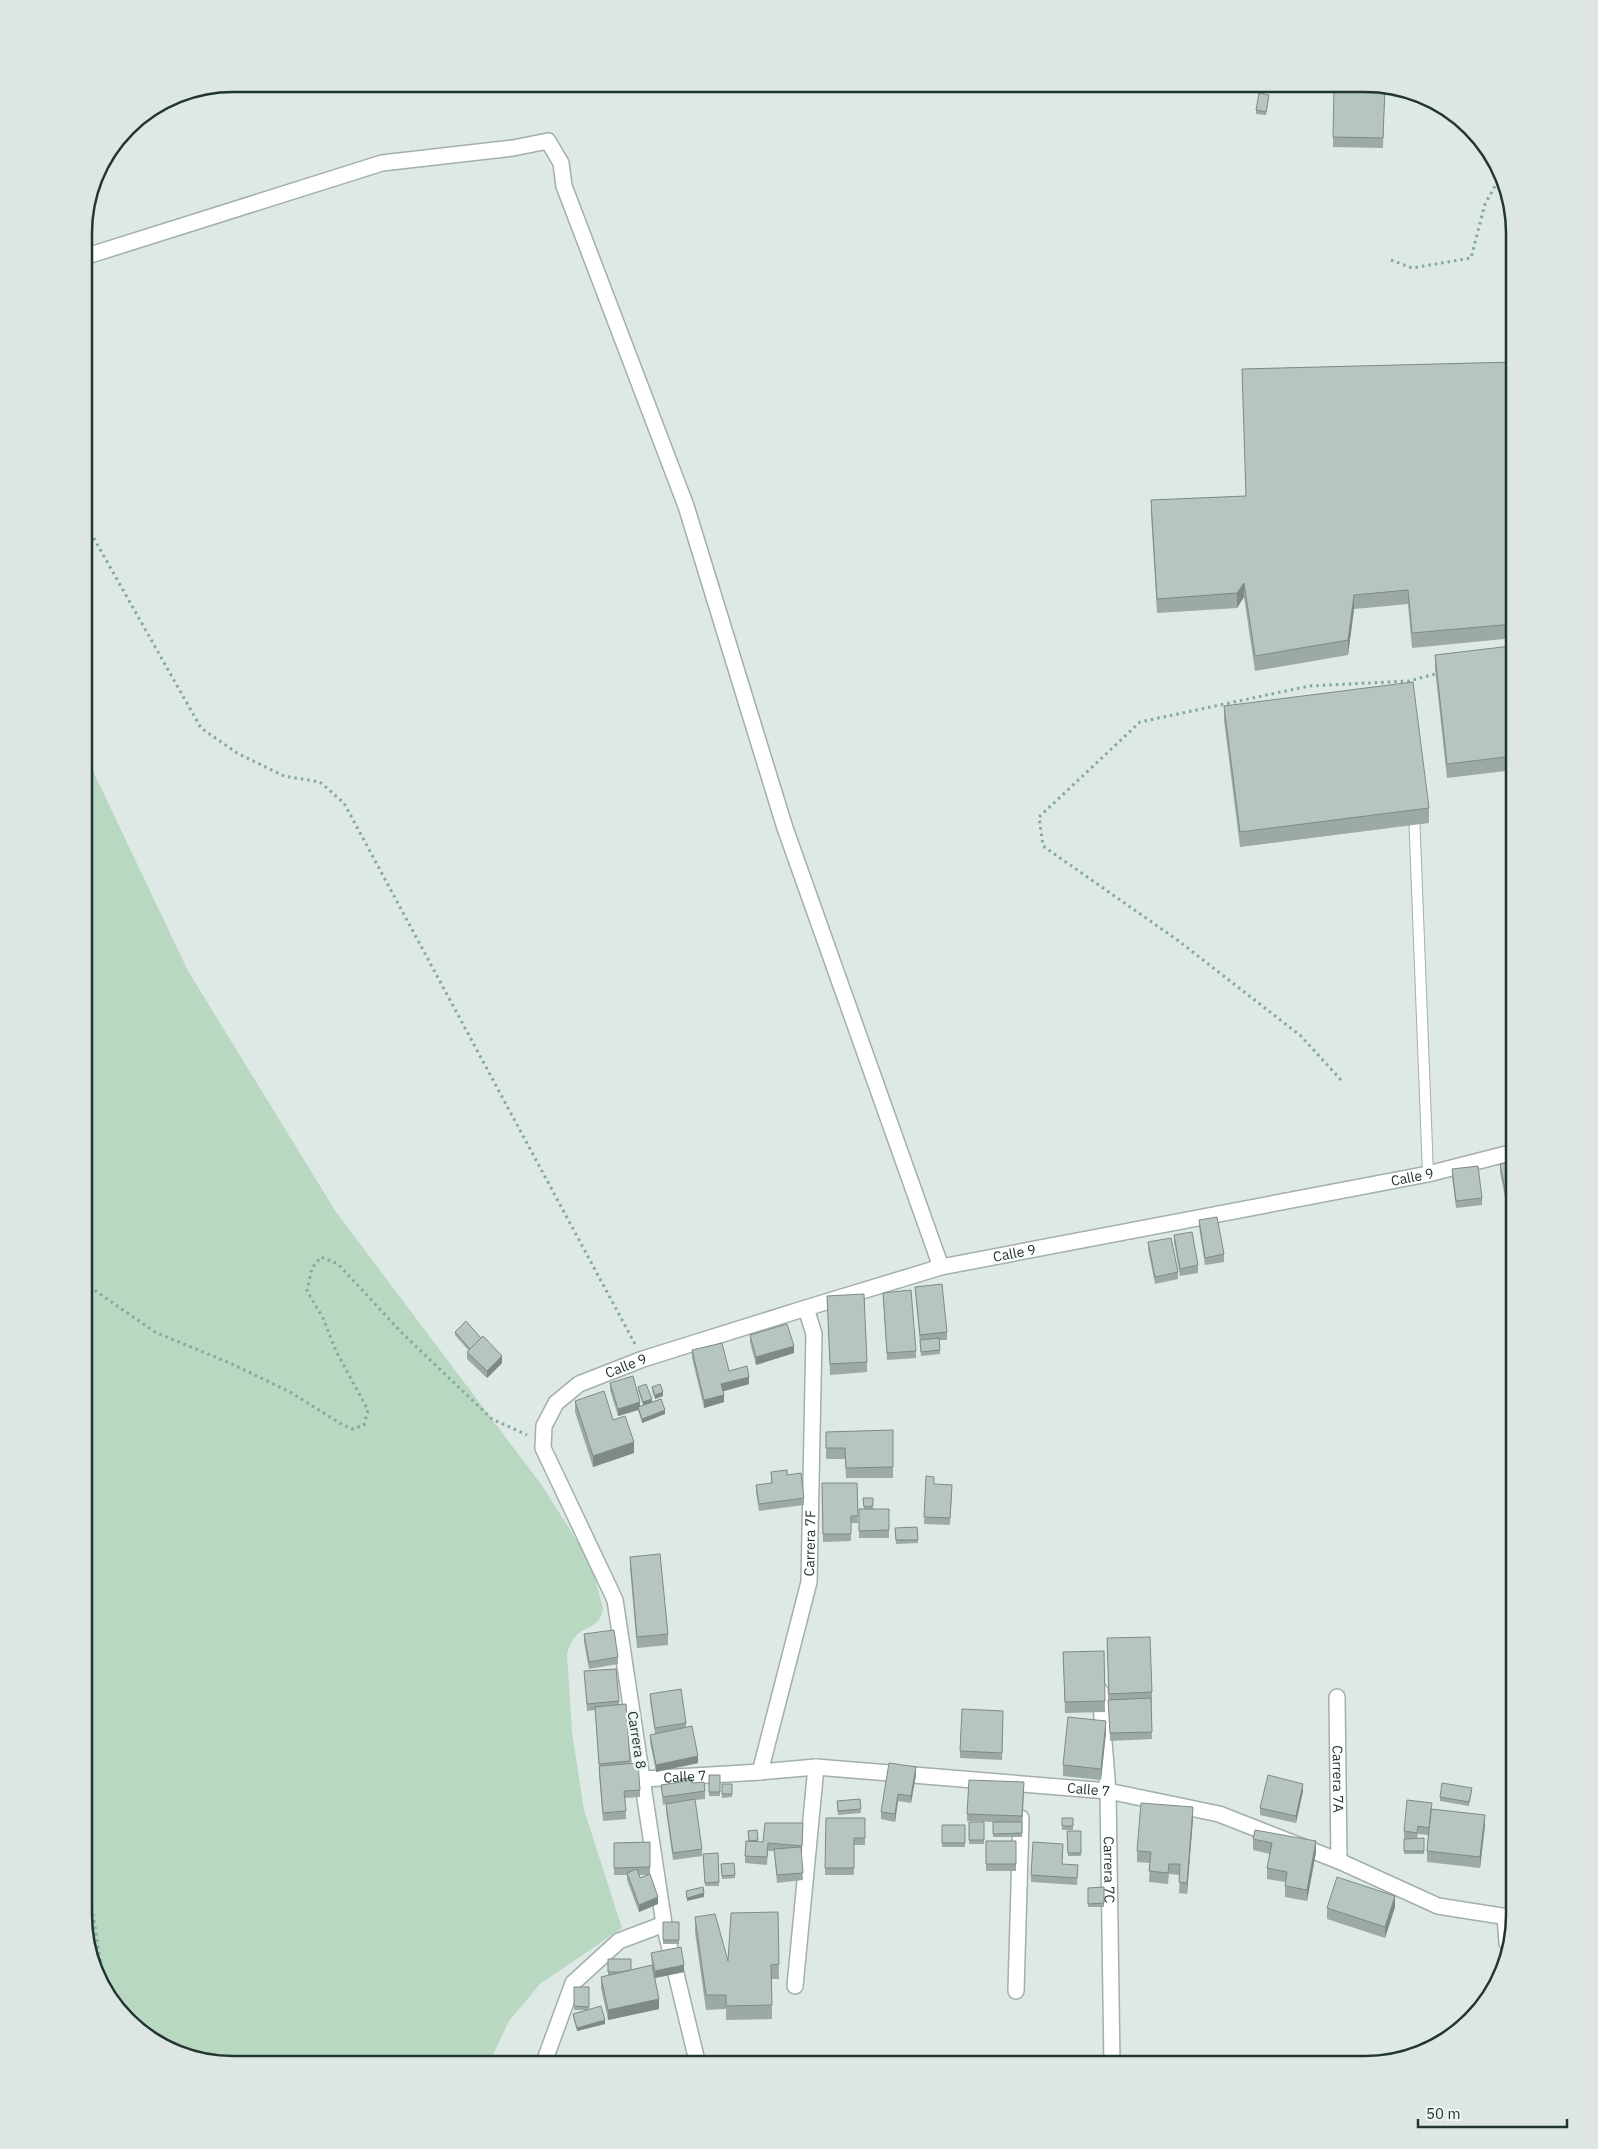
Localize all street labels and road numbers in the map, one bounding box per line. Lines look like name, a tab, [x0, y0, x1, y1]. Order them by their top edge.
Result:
street label: Calle 9	[1389, 1164, 1436, 1190]
street label: Calle 9	[991, 1240, 1037, 1266]
street label: Calle 9	[602, 1349, 649, 1382]
street label: Carrera 7F	[800, 1510, 819, 1577]
street label: Carrera 8	[624, 1710, 650, 1770]
street label: Carrera 7A	[1329, 1745, 1347, 1813]
street label: Calle 7	[663, 1766, 707, 1787]
street label: Calle 7	[1066, 1779, 1111, 1800]
street label: Carrera 7C	[1100, 1836, 1119, 1904]

